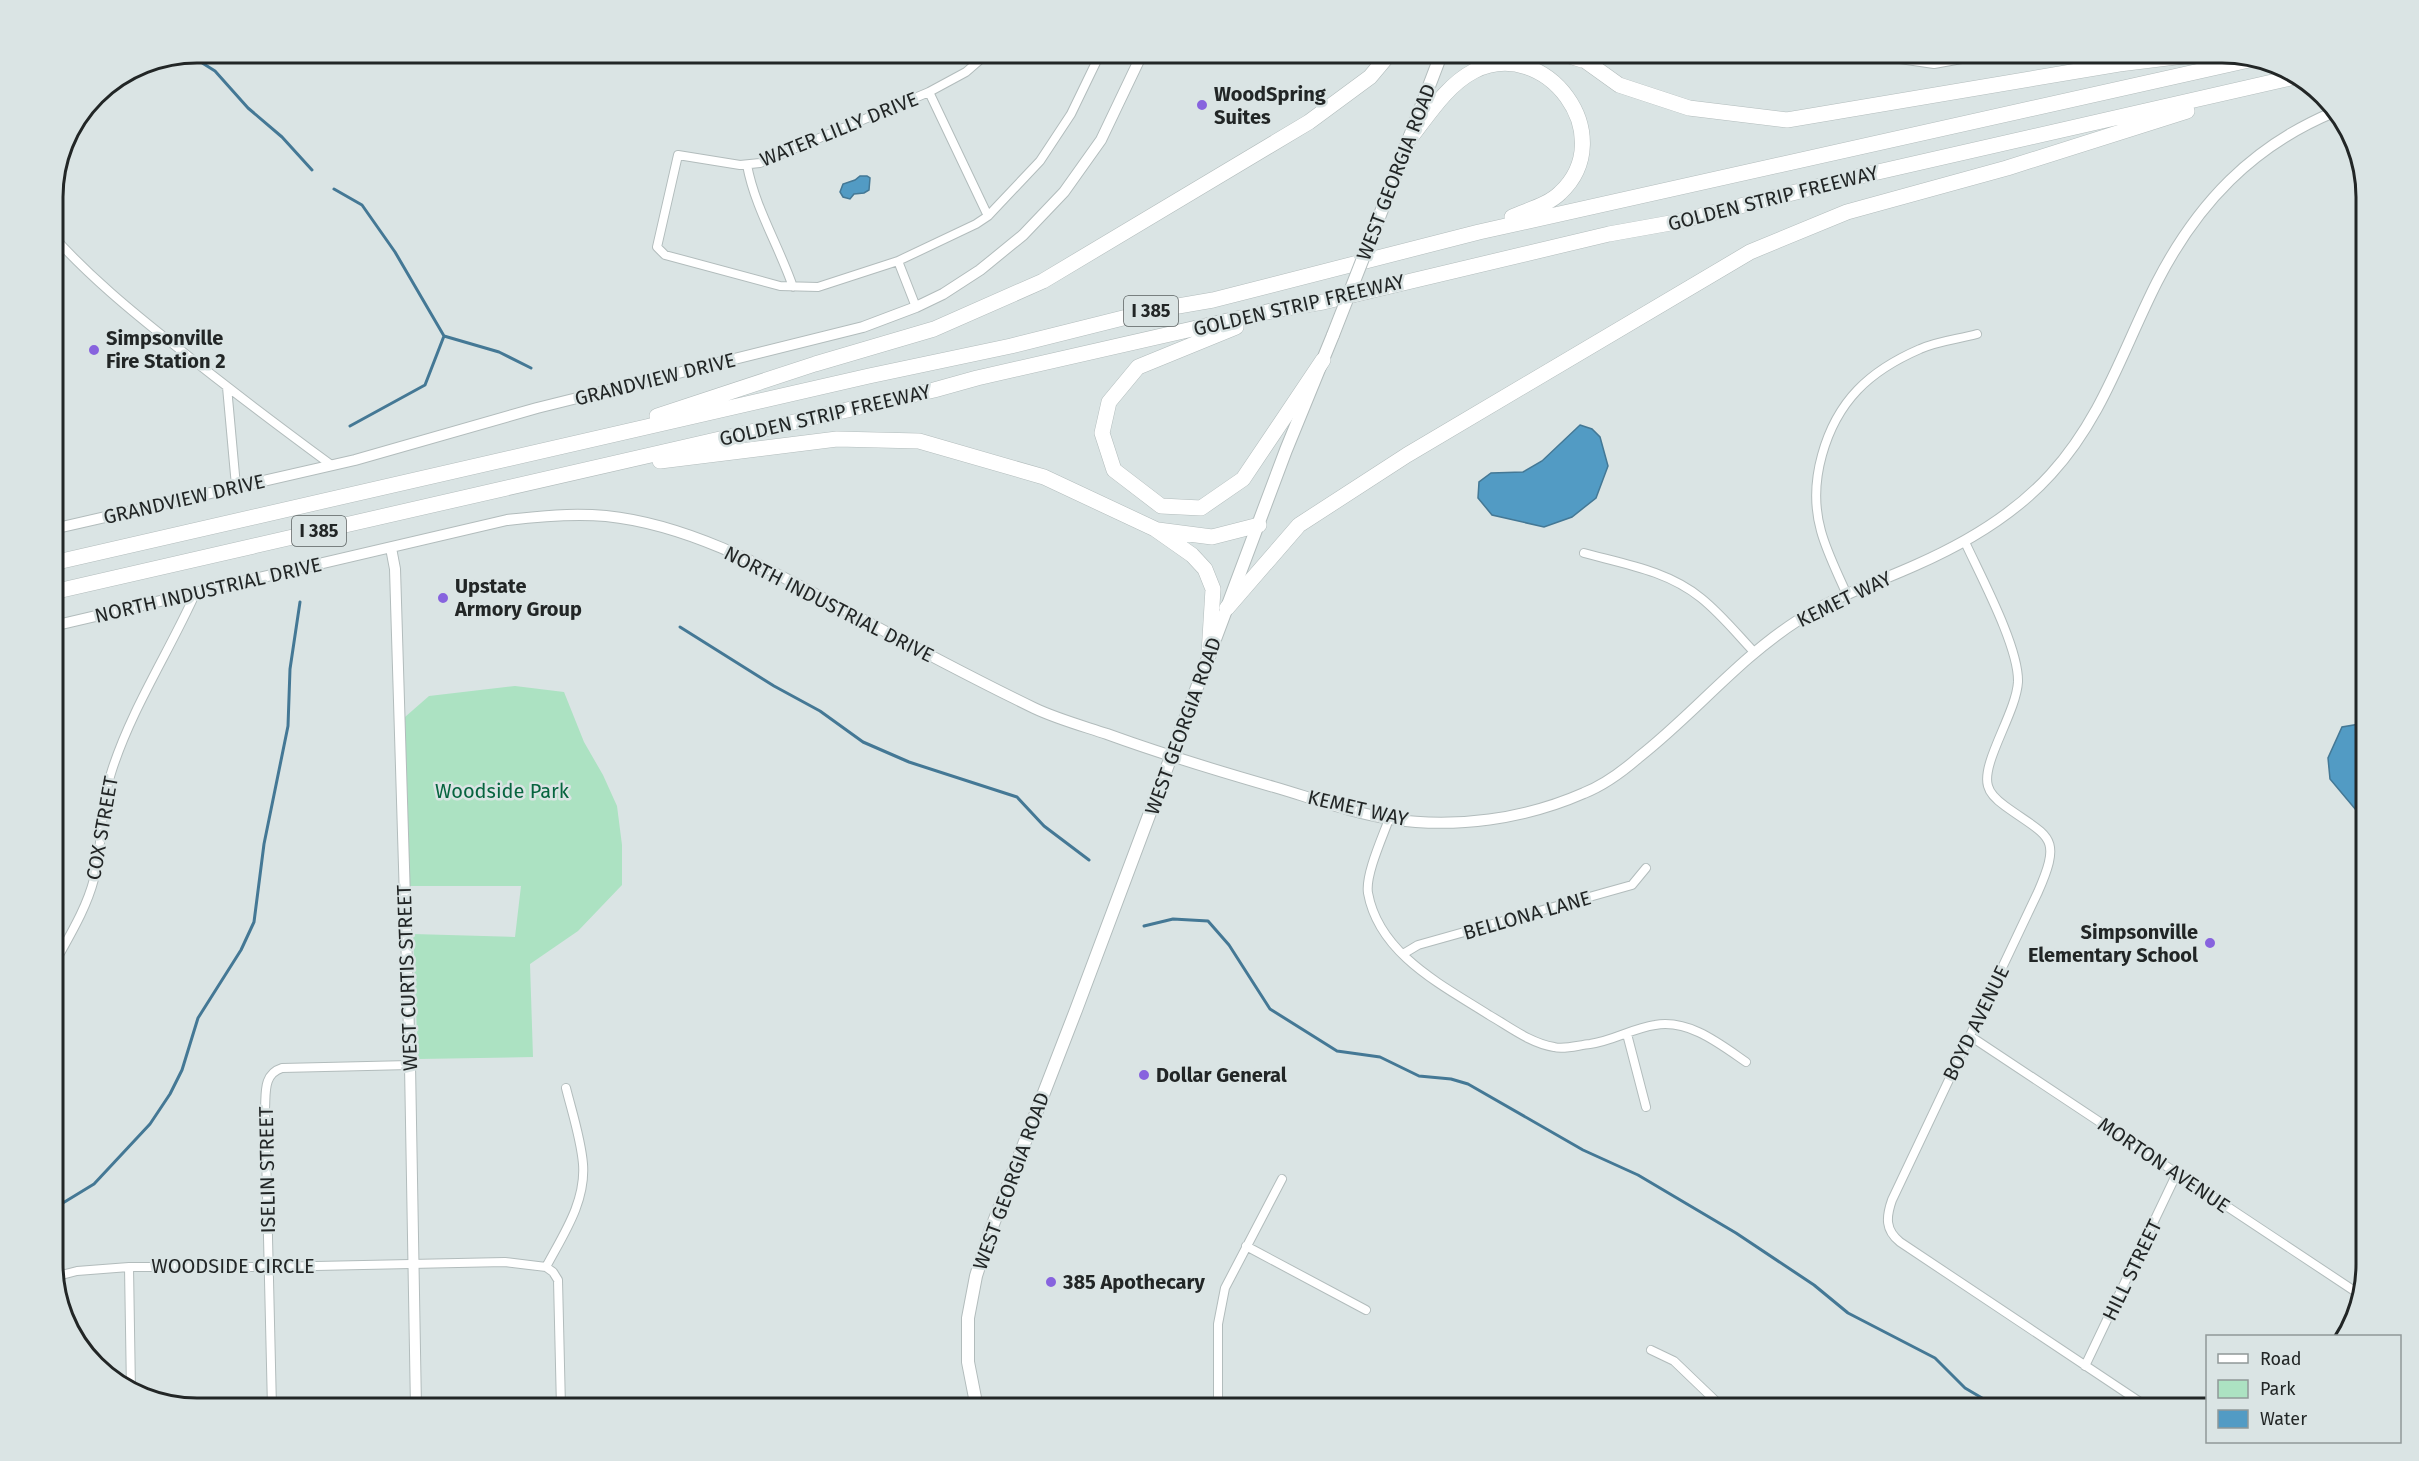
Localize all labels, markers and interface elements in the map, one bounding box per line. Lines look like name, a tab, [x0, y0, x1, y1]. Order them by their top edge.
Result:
street label: WEST GEORGIA ROAD	[1351, 80, 1441, 264]
place label: WoodSpring Suites	[1214, 82, 1327, 129]
street label: WATER LILLY DRIVE	[756, 86, 922, 172]
marker: WoodSpring Suites	[1195, 98, 1209, 112]
street label: GOLDEN STRIP FREEWAY	[1665, 160, 1881, 236]
street label: GOLDEN STRIP FREEWAY	[1191, 269, 1407, 341]
road number: I 385	[1124, 296, 1178, 326]
place label: Simpsonville Fire Station 2	[106, 326, 226, 373]
marker: Simpsonville Fire Station 2	[87, 343, 101, 357]
street label: GRANDVIEW DRIVE	[572, 347, 738, 411]
street label: GOLDEN STRIP FREEWAY	[717, 379, 933, 451]
street label: GRANDVIEW DRIVE	[101, 469, 267, 529]
road number: I 385	[292, 516, 346, 546]
street label: NORTH INDUSTRIAL DRIVE	[720, 541, 938, 667]
street label: NORTH INDUSTRIAL DRIVE	[92, 552, 324, 628]
street label: KEMET WAY	[1793, 566, 1895, 632]
place label: Upstate Armory Group	[454, 574, 582, 621]
marker: Upstate Armory Group	[436, 591, 450, 605]
street label: WEST GEORGIA ROAD	[1140, 634, 1226, 818]
street label: COX STREET	[81, 774, 123, 882]
park label: Woodside Park	[435, 779, 570, 803]
street label: KEMET WAY	[1305, 785, 1411, 831]
street label: WEST CURTIS STREET	[392, 884, 422, 1071]
street label: BELLONA LANE	[1460, 885, 1594, 945]
place label: Simpsonville Elementary School	[2028, 920, 2198, 967]
marker: Simpsonville Elementary School	[2203, 936, 2217, 950]
street label: BOYD AVENUE	[1938, 961, 2014, 1085]
place label: Dollar General	[1156, 1063, 1287, 1087]
marker: Dollar General	[1137, 1068, 1151, 1082]
street label: WEST GEORGIA ROAD	[968, 1089, 1054, 1273]
street label: ISELIN STREET	[254, 1106, 280, 1234]
street label: MORTON AVENUE	[2093, 1112, 2235, 1218]
street label: HILL STREET	[2097, 1215, 2167, 1324]
street label: WOODSIDE CIRCLE	[151, 1254, 315, 1278]
place label: 385 Apothecary	[1062, 1270, 1206, 1294]
marker: 385 Apothecary	[1044, 1275, 1058, 1289]
legend	[2206, 1335, 2401, 1443]
text: Road	[2260, 1348, 2302, 1370]
text: Park	[2260, 1378, 2296, 1400]
text: Water	[2260, 1408, 2307, 1430]

